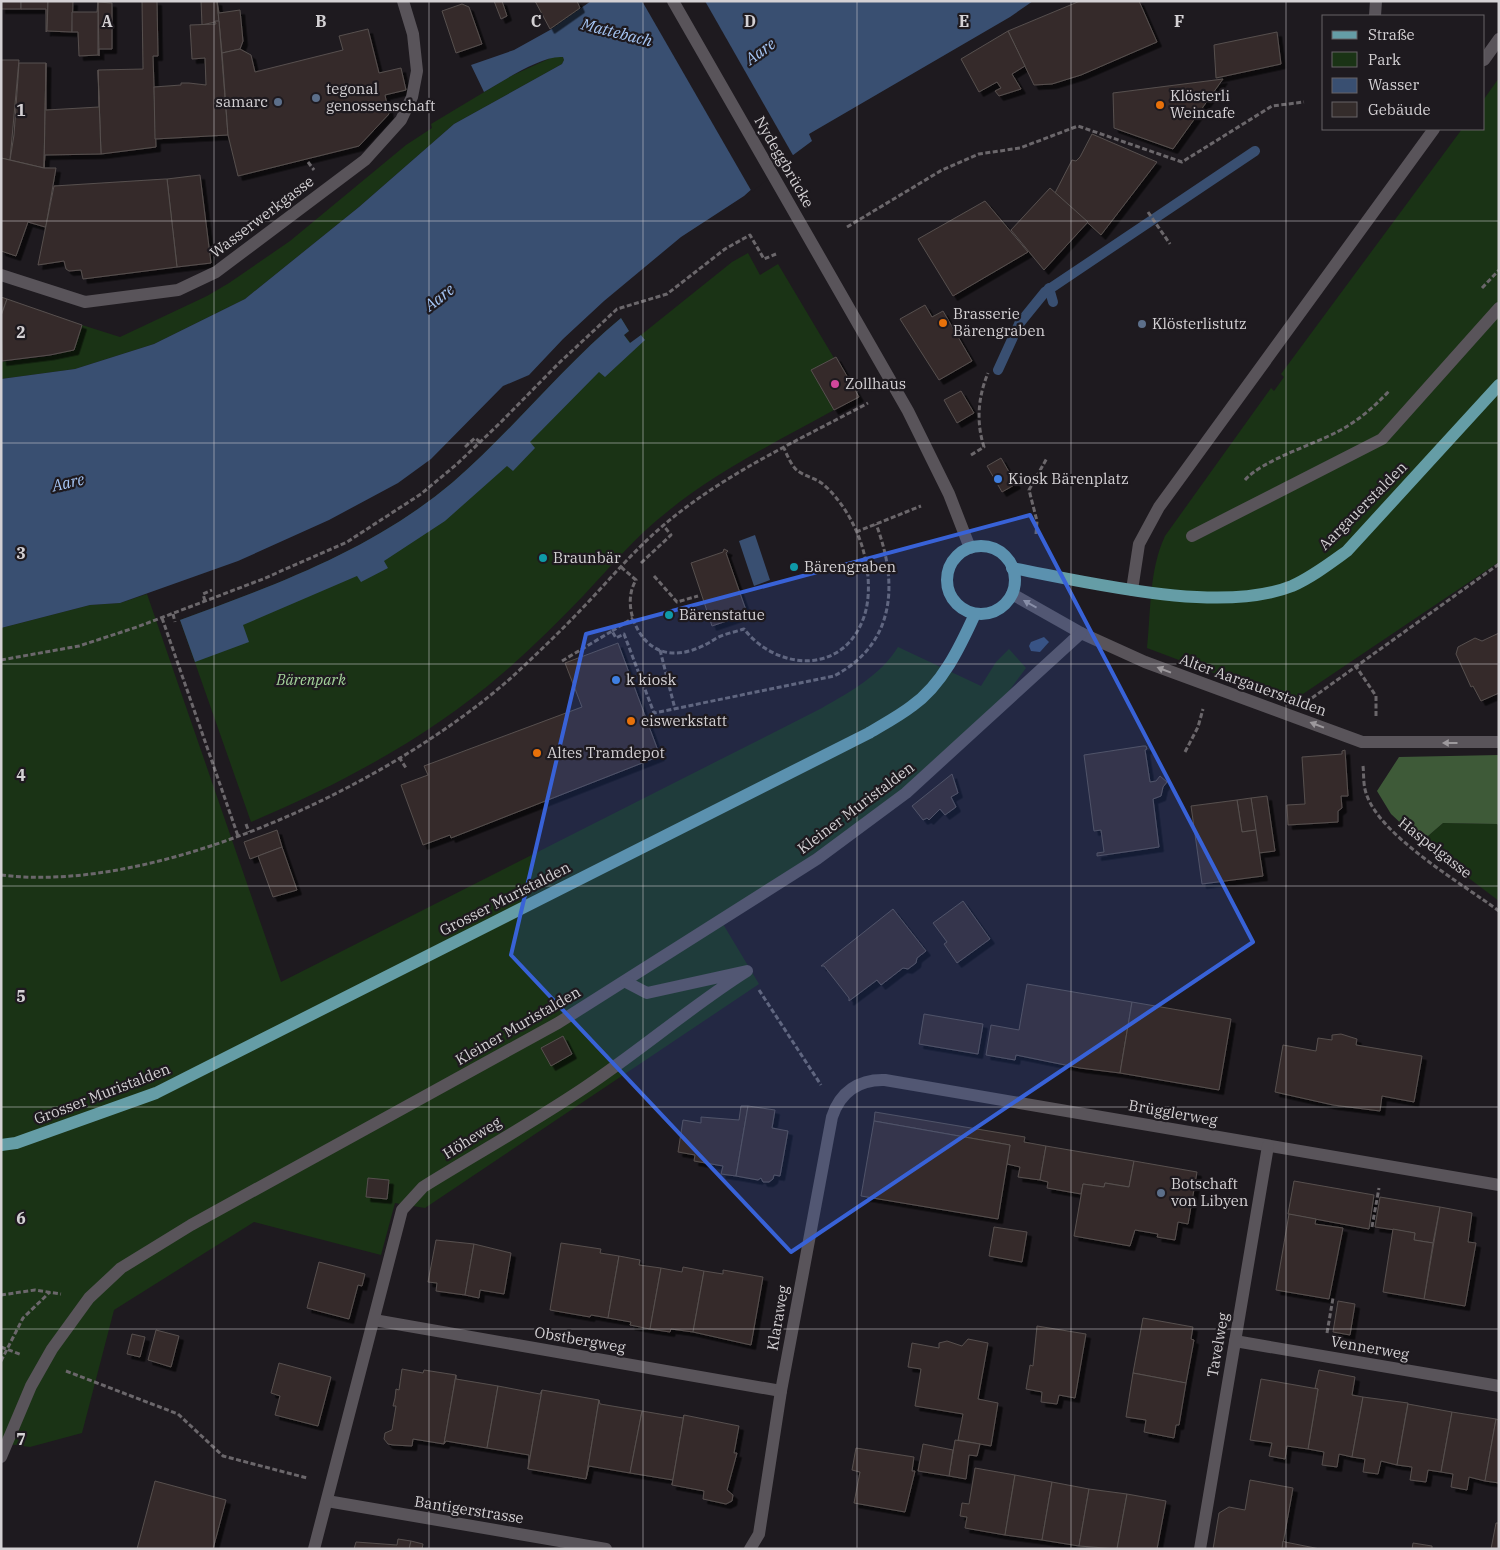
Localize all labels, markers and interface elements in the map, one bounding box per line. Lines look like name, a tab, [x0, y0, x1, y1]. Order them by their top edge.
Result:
text: A	[101, 11, 113, 31]
text: B	[315, 11, 327, 31]
text: C	[531, 11, 541, 31]
text: D	[744, 11, 756, 31]
text: E	[959, 11, 969, 31]
text: F	[1174, 11, 1184, 31]
water label: Mattebach	[579, 13, 655, 50]
legend	[1322, 15, 1485, 130]
text: Straße	[1368, 25, 1415, 44]
water label: Aare	[740, 33, 779, 69]
text: Park	[1368, 50, 1401, 69]
text: Wasser	[1368, 75, 1419, 94]
place label: tegonal genossenschaft	[326, 79, 435, 115]
place label: Klösterli Weincafe	[1170, 86, 1235, 122]
place label: samarc	[216, 92, 268, 111]
marker: tegonal genossenschaft	[310, 92, 322, 104]
marker: samarc	[272, 96, 284, 108]
marker: Klösterli Weincafe	[1154, 99, 1166, 111]
text: 1	[16, 100, 26, 120]
text: Gebäude	[1368, 100, 1431, 119]
street label: Nydeggbrücke	[751, 113, 818, 211]
street label: Wasserwerkgasse	[206, 171, 317, 262]
water label: Aare	[419, 279, 458, 316]
place label: Brasserie Bärengraben	[953, 304, 1046, 340]
place label: Klösterlistutz	[1152, 314, 1247, 333]
marker: Brasserie Bärengraben	[937, 317, 949, 329]
marker: Klösterlistutz	[1136, 318, 1148, 330]
text: 2	[16, 322, 26, 342]
place label: Zollhaus	[845, 374, 906, 393]
marker: Zollhaus	[829, 378, 841, 390]
street label: Aargauerstalden	[1314, 457, 1411, 554]
water label: Aare	[49, 469, 86, 496]
place label: Kiosk Bärenplatz	[1008, 469, 1129, 488]
marker: Kiosk Bärenplatz	[992, 473, 1004, 485]
text: 3	[16, 543, 26, 563]
place label: Braunbär	[553, 548, 621, 567]
marker: Braunbär	[537, 552, 549, 564]
place label: Bärengraben	[804, 557, 897, 576]
marker: Bärengraben	[788, 561, 800, 573]
one-way arrow	[1023, 600, 1038, 608]
place label: Bärenstatue	[679, 605, 765, 624]
marker: Bärenstatue	[663, 609, 675, 621]
street label: Alter Aargauerstalden	[1177, 649, 1330, 720]
one-way arrow	[1157, 665, 1171, 673]
park label: Bärenpark	[275, 670, 346, 689]
place label: k kiosk	[626, 670, 677, 689]
marker: k kiosk	[610, 674, 622, 686]
place label: eiswerkstatt	[641, 711, 727, 730]
marker: eiswerkstatt	[625, 715, 637, 727]
one-way arrow	[1309, 721, 1324, 728]
one-way arrow	[1442, 739, 1458, 747]
place label: Altes Tramdepot	[547, 743, 665, 762]
marker: Altes Tramdepot	[531, 747, 543, 759]
street label: Kleiner Muristalden	[794, 757, 918, 858]
text: 4	[16, 765, 26, 785]
street label: Haspelgasse	[1395, 813, 1476, 882]
street label: Grosser Muristalden	[436, 857, 574, 940]
street label: Kleiner Muristalden	[452, 982, 584, 1069]
text: 5	[16, 986, 26, 1006]
street label: Grosser Muristalden	[31, 1059, 173, 1128]
street label: Brügglerweg	[1127, 1095, 1219, 1130]
street label: Höheweg	[439, 1112, 505, 1163]
place label: Botschaft von Libyen	[1171, 1174, 1249, 1210]
marker: Botschaft von Libyen	[1155, 1187, 1167, 1199]
text: 6	[16, 1208, 26, 1228]
street label: Klaraweg	[762, 1284, 793, 1352]
street label: Tavelweg	[1202, 1311, 1233, 1379]
street label: Obstbergweg	[533, 1322, 627, 1357]
street label: Vennerweg	[1329, 1331, 1411, 1364]
text: 7	[16, 1429, 26, 1449]
street label: Bantigerstrasse	[413, 1491, 525, 1528]

